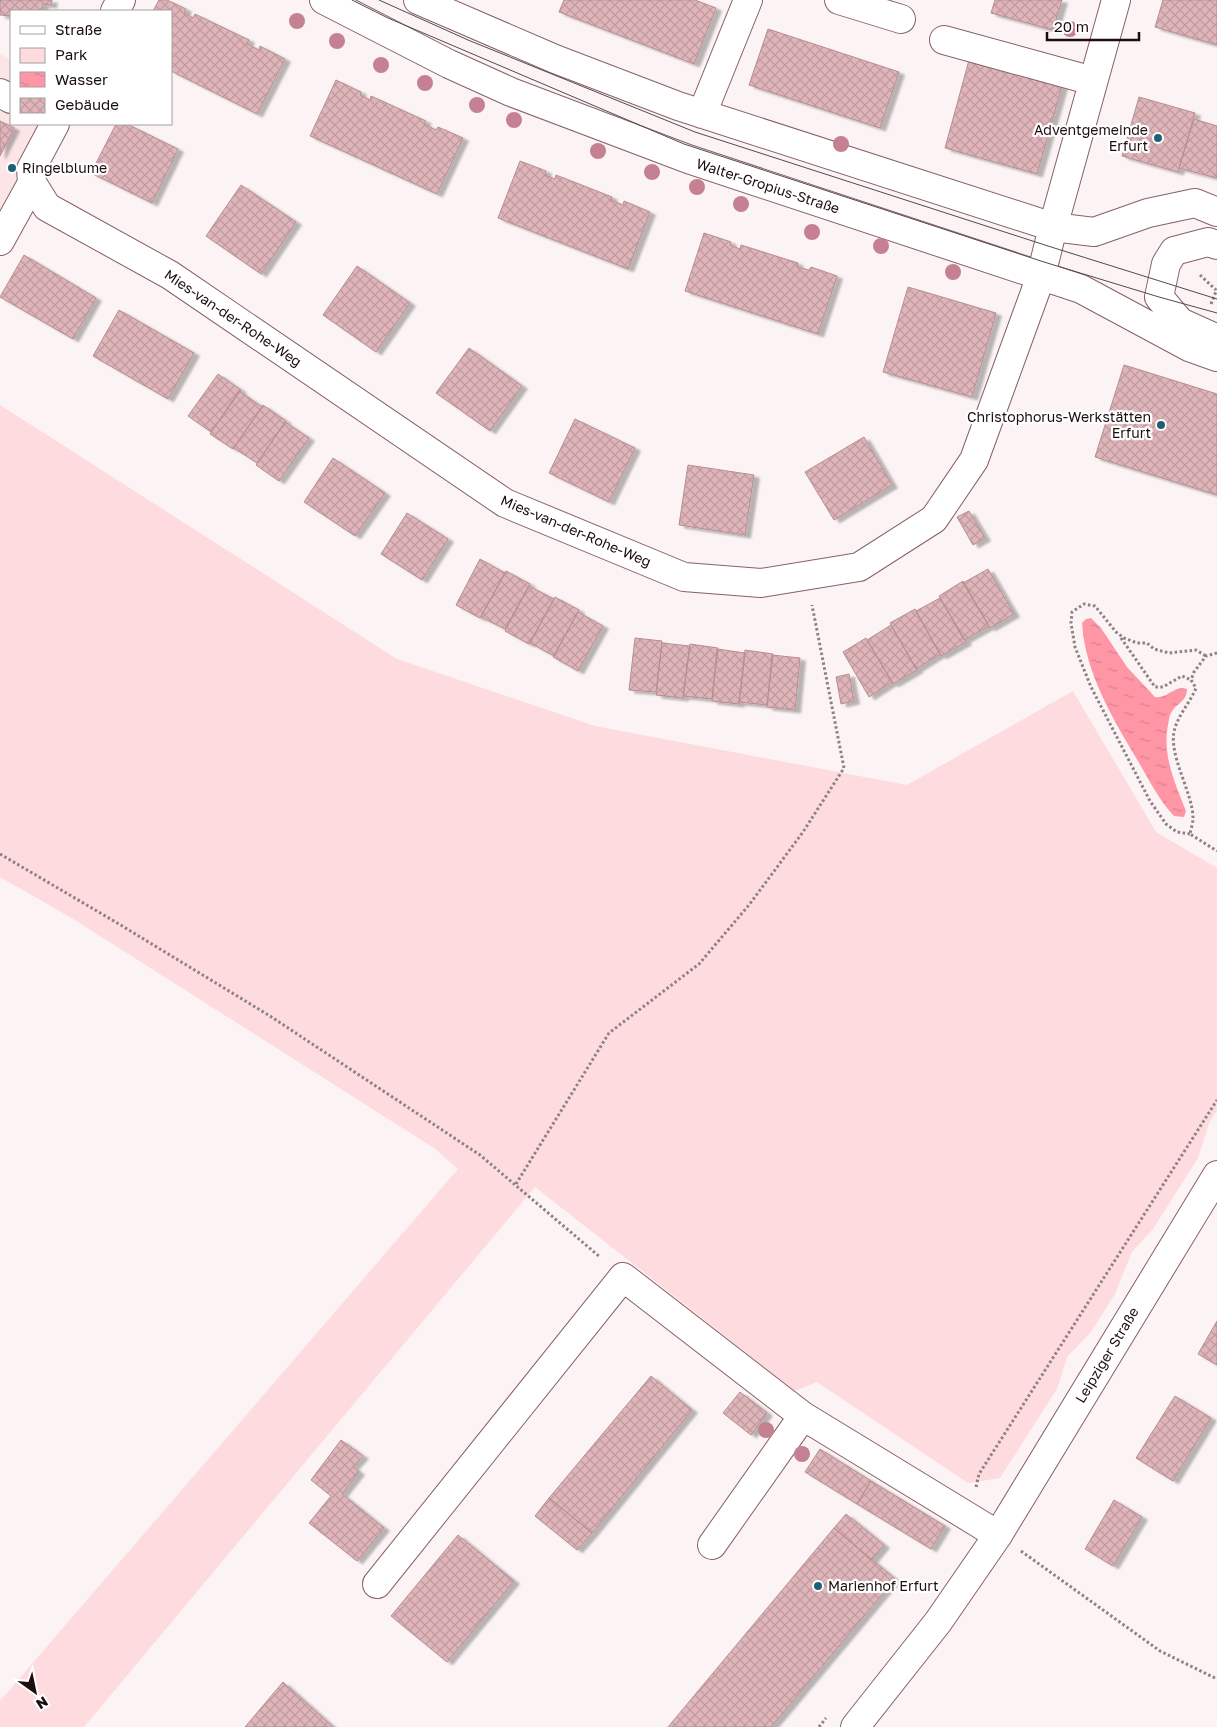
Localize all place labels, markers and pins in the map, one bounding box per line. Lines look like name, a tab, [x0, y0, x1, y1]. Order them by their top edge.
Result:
place label: Adventgemeinde Erfurt	[1034, 121, 1148, 154]
marker: Adventgemeinde Erfurt	[1152, 132, 1164, 144]
place label: Ringelblume	[22, 159, 107, 176]
marker: Ringelblume	[6, 162, 18, 174]
place label: Christophorus-Werkstätten Erfurt	[967, 408, 1151, 441]
marker: Christophorus-Werkstätten Erfurt	[1155, 419, 1167, 431]
place label: Marienhof Erfurt	[828, 1577, 939, 1594]
marker: Marienhof Erfurt	[812, 1580, 824, 1592]

